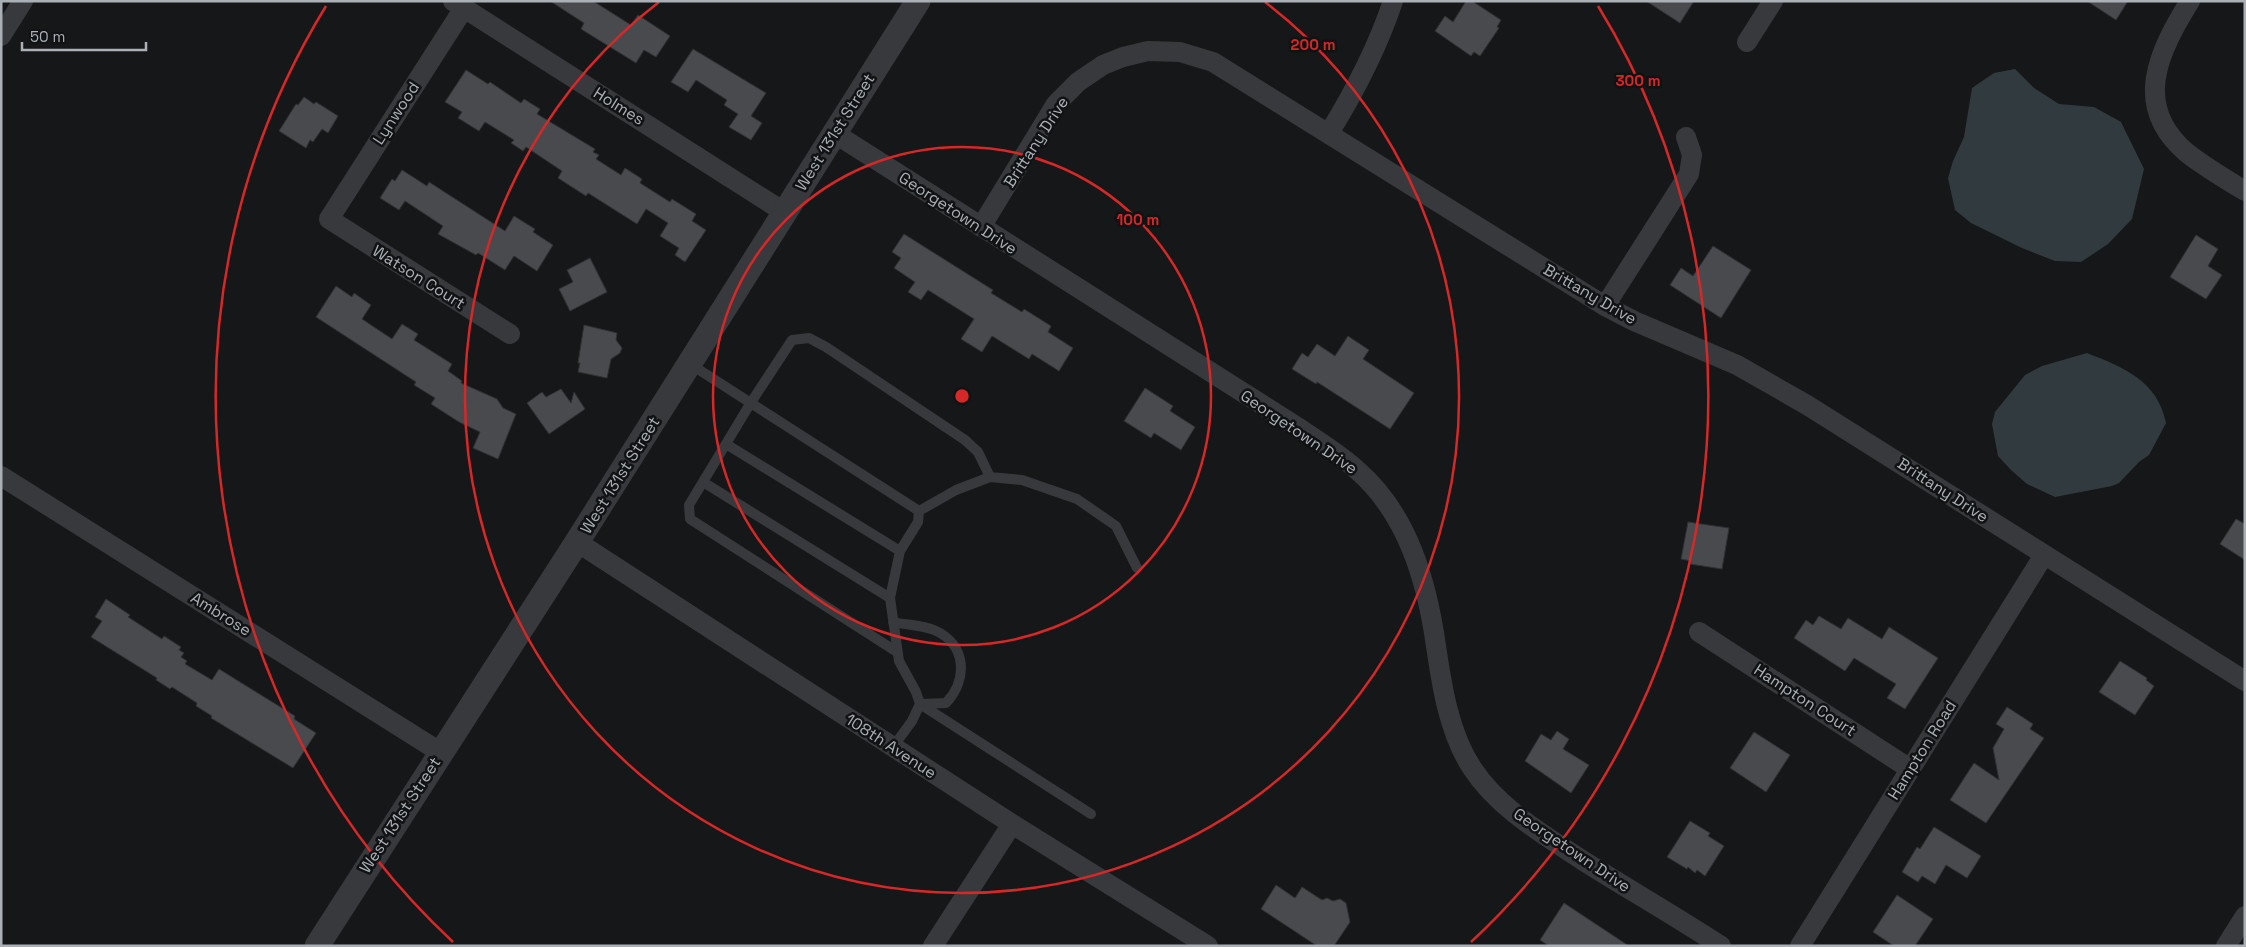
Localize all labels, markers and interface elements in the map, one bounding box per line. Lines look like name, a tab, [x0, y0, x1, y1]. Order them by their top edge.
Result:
scale bar	[22, 20, 146, 52]
text: 50 m	[30, 27, 65, 46]
text: 200 m	[1291, 35, 1335, 54]
street label: West 131st Street	[790, 69, 880, 195]
text: 300 m	[1615, 71, 1661, 90]
street label: Lynwood	[368, 78, 424, 148]
street label: Holmes	[590, 82, 648, 130]
street label: Brittany Drive	[999, 93, 1073, 191]
street label: Georgetown Drive	[895, 167, 1021, 259]
text: 100 m	[1117, 210, 1159, 229]
street label: Watson Court	[369, 240, 469, 314]
street label: Brittany Drive	[1540, 259, 1640, 329]
street label: Georgetown Drive	[1236, 385, 1362, 479]
centre of rings	[953, 387, 971, 405]
street label: West 131st Street	[575, 412, 665, 538]
street label: Brittany Drive	[1894, 453, 1992, 527]
street label: Ambrose	[187, 587, 255, 641]
street label: Hampton Court	[1750, 659, 1860, 741]
street label: Hampton Road	[1883, 696, 1961, 804]
street label: 108th Avenue	[841, 709, 941, 783]
street label: West 131st Street	[355, 753, 445, 877]
street label: Georgetown Drive	[1509, 803, 1635, 897]

